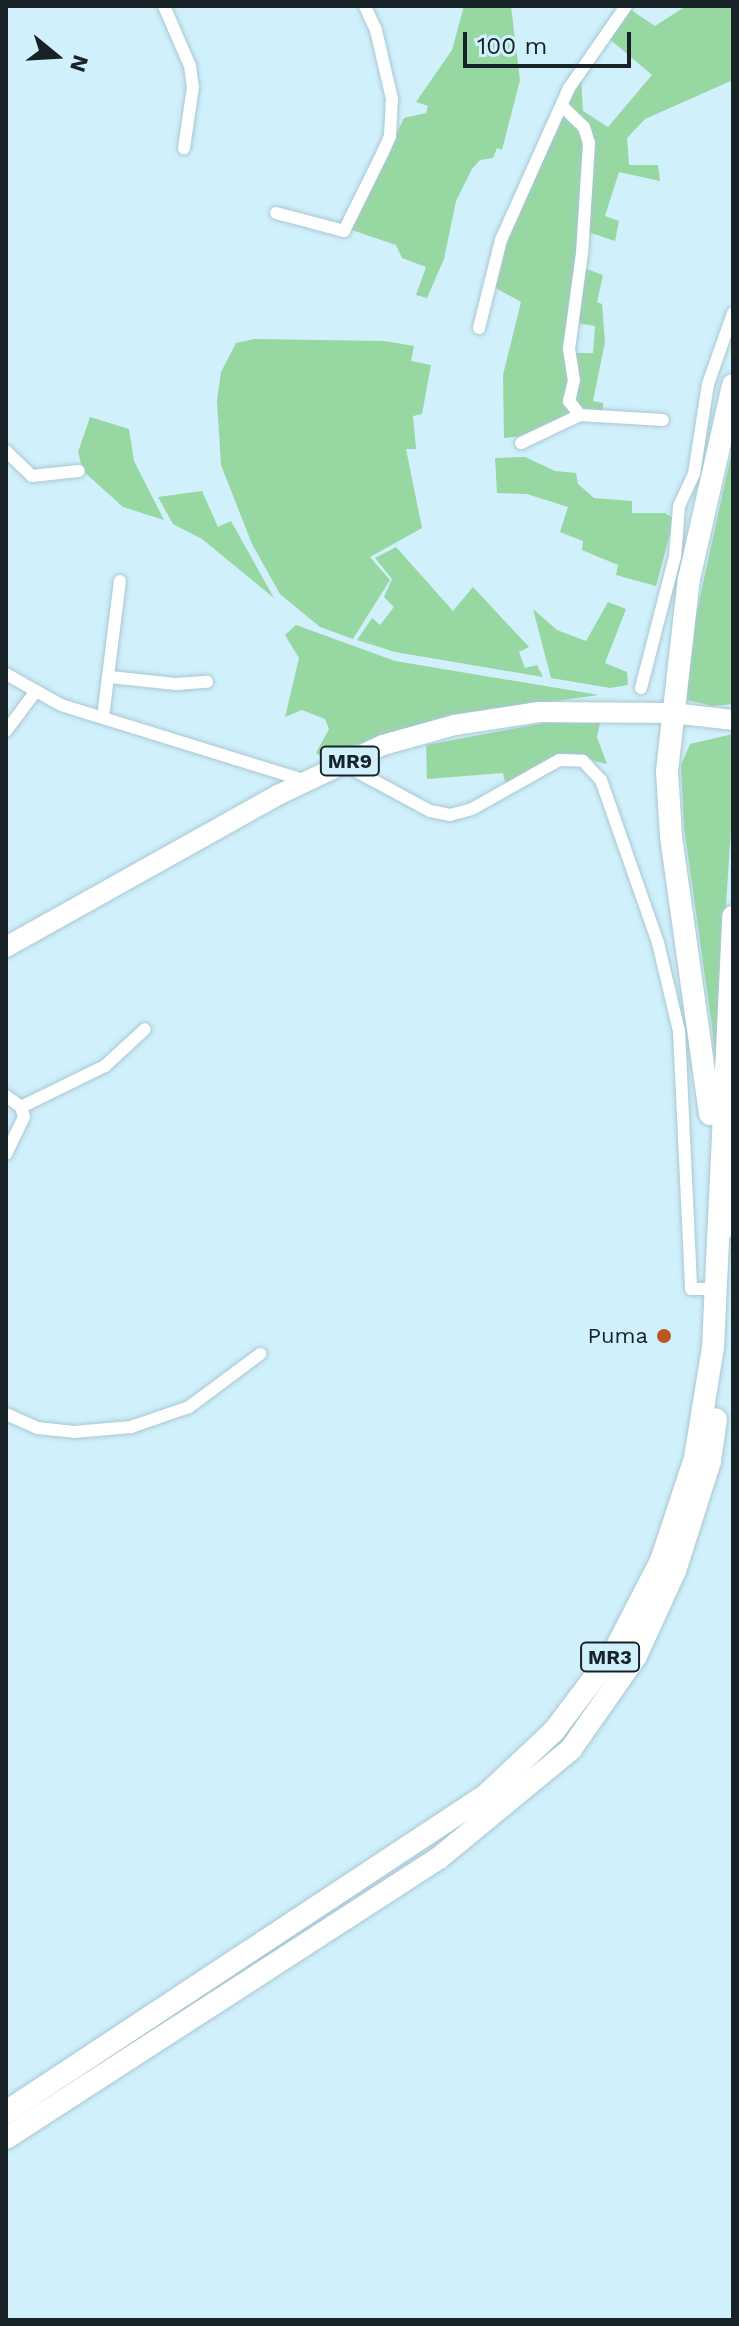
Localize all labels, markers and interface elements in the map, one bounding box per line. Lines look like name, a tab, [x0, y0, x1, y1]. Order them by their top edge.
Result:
north arrow	[16, 16, 96, 96]
scale bar	[467, 16, 635, 66]
text: 100 m	[477, 32, 547, 60]
text: N	[65, 52, 94, 75]
road number: MR9	[318, 745, 382, 777]
place label: Puma	[588, 1323, 648, 1349]
marker: Puma	[655, 1327, 673, 1345]
road number: MR3	[580, 1641, 640, 1673]

